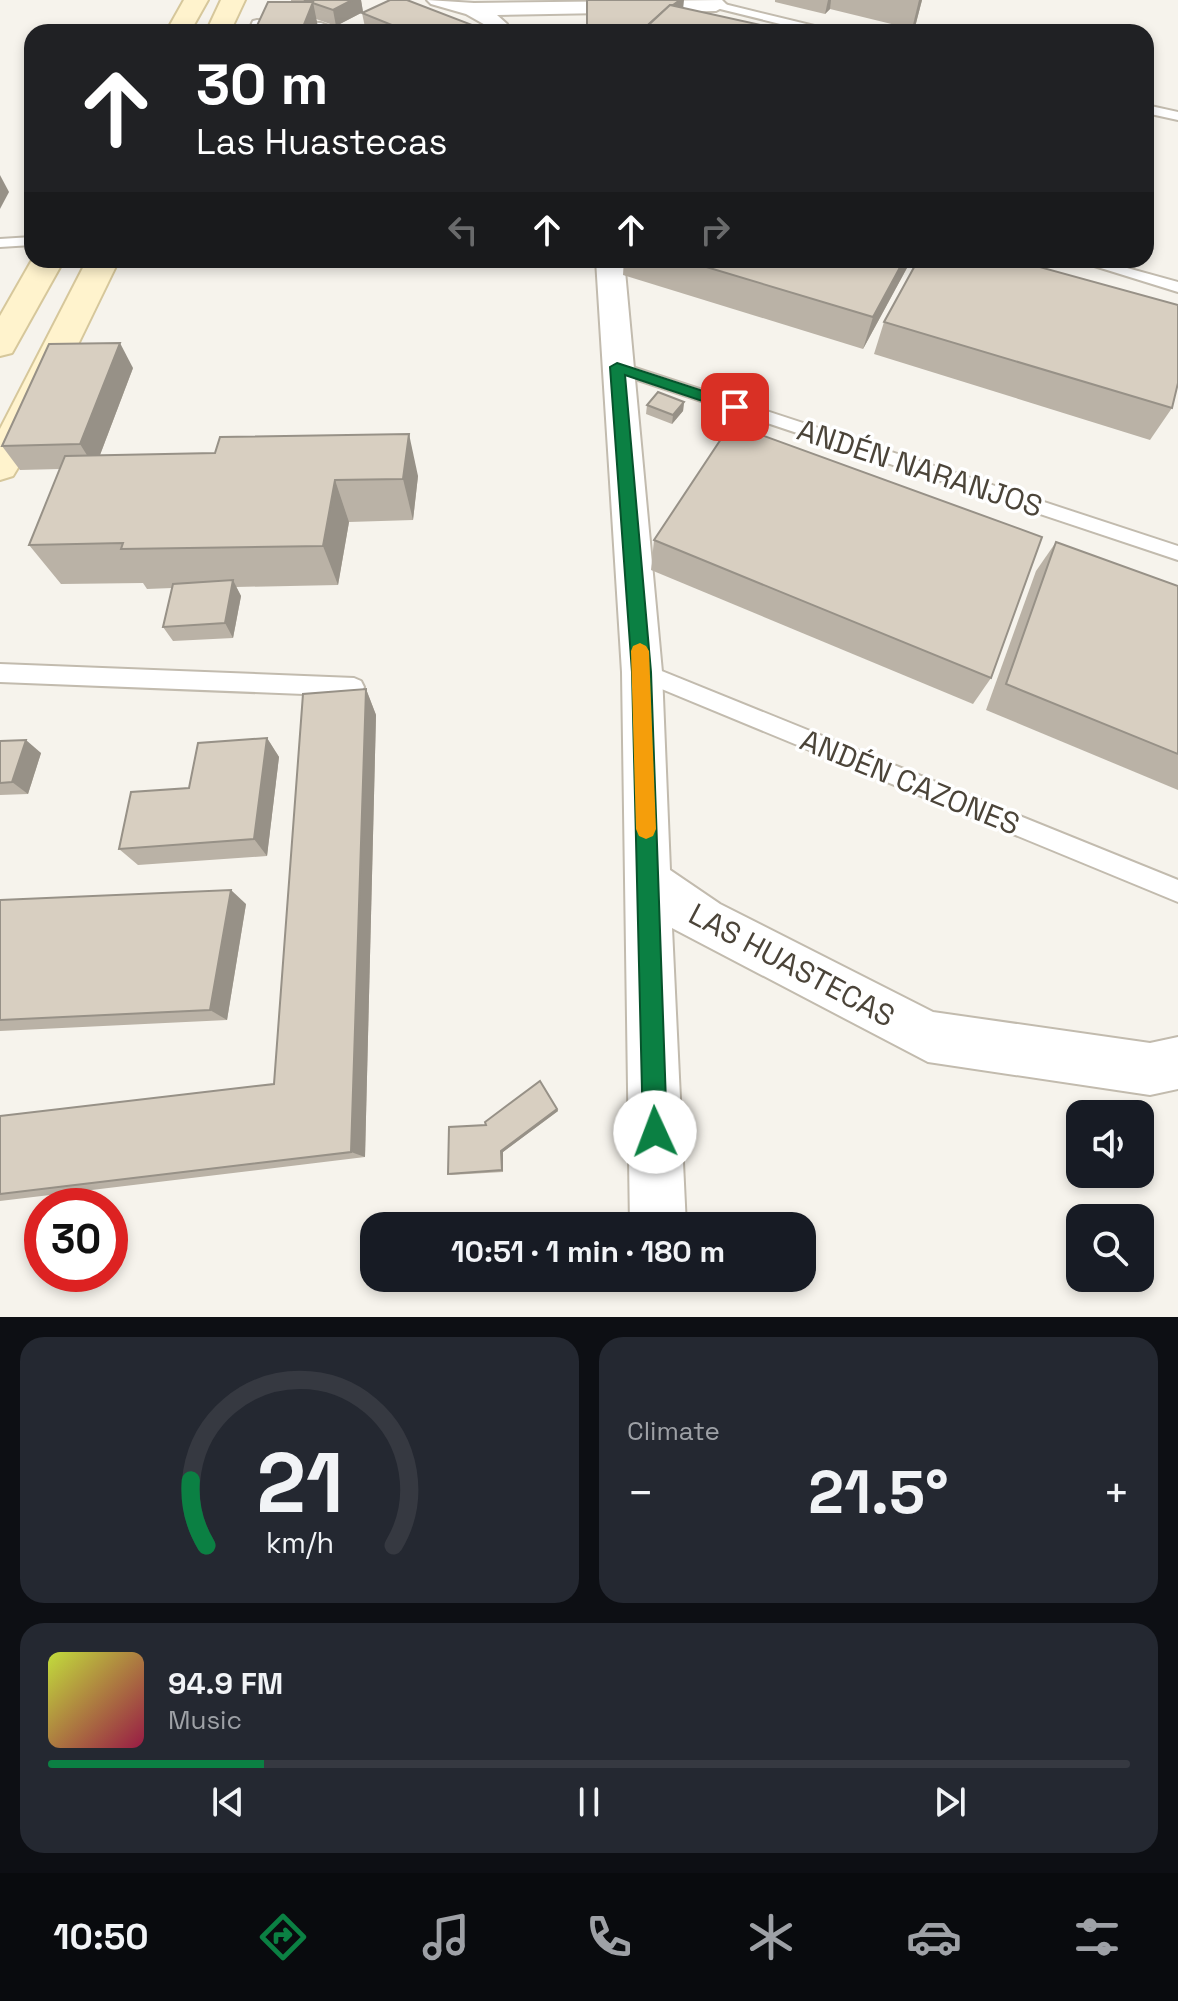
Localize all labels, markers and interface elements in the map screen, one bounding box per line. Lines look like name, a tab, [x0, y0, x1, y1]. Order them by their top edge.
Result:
text: 30 m	[196, 49, 328, 120]
icon: ahead	[64, 56, 168, 160]
text: Las Huastecas	[196, 119, 447, 165]
icon: left	[441, 208, 485, 252]
icon: ahead	[525, 208, 569, 252]
icon: ahead	[609, 208, 653, 252]
icon: right	[693, 208, 737, 252]
pin	[701, 373, 769, 441]
icon: arrive	[713, 385, 757, 429]
street label: ANDÉN NARANJOS	[792, 410, 1048, 526]
street label: ANDÉN CAZONES	[795, 720, 1025, 844]
street label: LAS HUASTECAS	[682, 894, 902, 1036]
position arrow	[613, 1090, 697, 1174]
map controls	[1066, 1100, 1154, 1292]
button: sound	[1066, 1100, 1154, 1188]
speed limit sign: 30	[24, 1188, 128, 1292]
button: search	[1066, 1204, 1154, 1292]
text: 10:51 · 1 min · 180 m	[451, 1232, 725, 1271]
text: Climate	[627, 1414, 720, 1448]
text: 21	[256, 1430, 343, 1536]
text: 21.5°	[808, 1454, 949, 1531]
text: −	[627, 1465, 654, 1521]
text: +	[1103, 1465, 1130, 1521]
text: km/h	[265, 1525, 334, 1561]
text: 94.9 FM	[168, 1664, 283, 1703]
text: Music	[168, 1703, 242, 1737]
icon: previous	[206, 1780, 250, 1824]
icon: pause	[567, 1780, 611, 1824]
icon: next	[928, 1780, 972, 1824]
icon: directions	[255, 1909, 311, 1965]
icon: music	[418, 1909, 474, 1965]
icon: phone	[581, 1909, 637, 1965]
icon: climate	[743, 1909, 799, 1965]
icon: car	[906, 1909, 962, 1965]
icon: filters	[1069, 1909, 1125, 1965]
text: 10:50	[53, 1914, 149, 1960]

